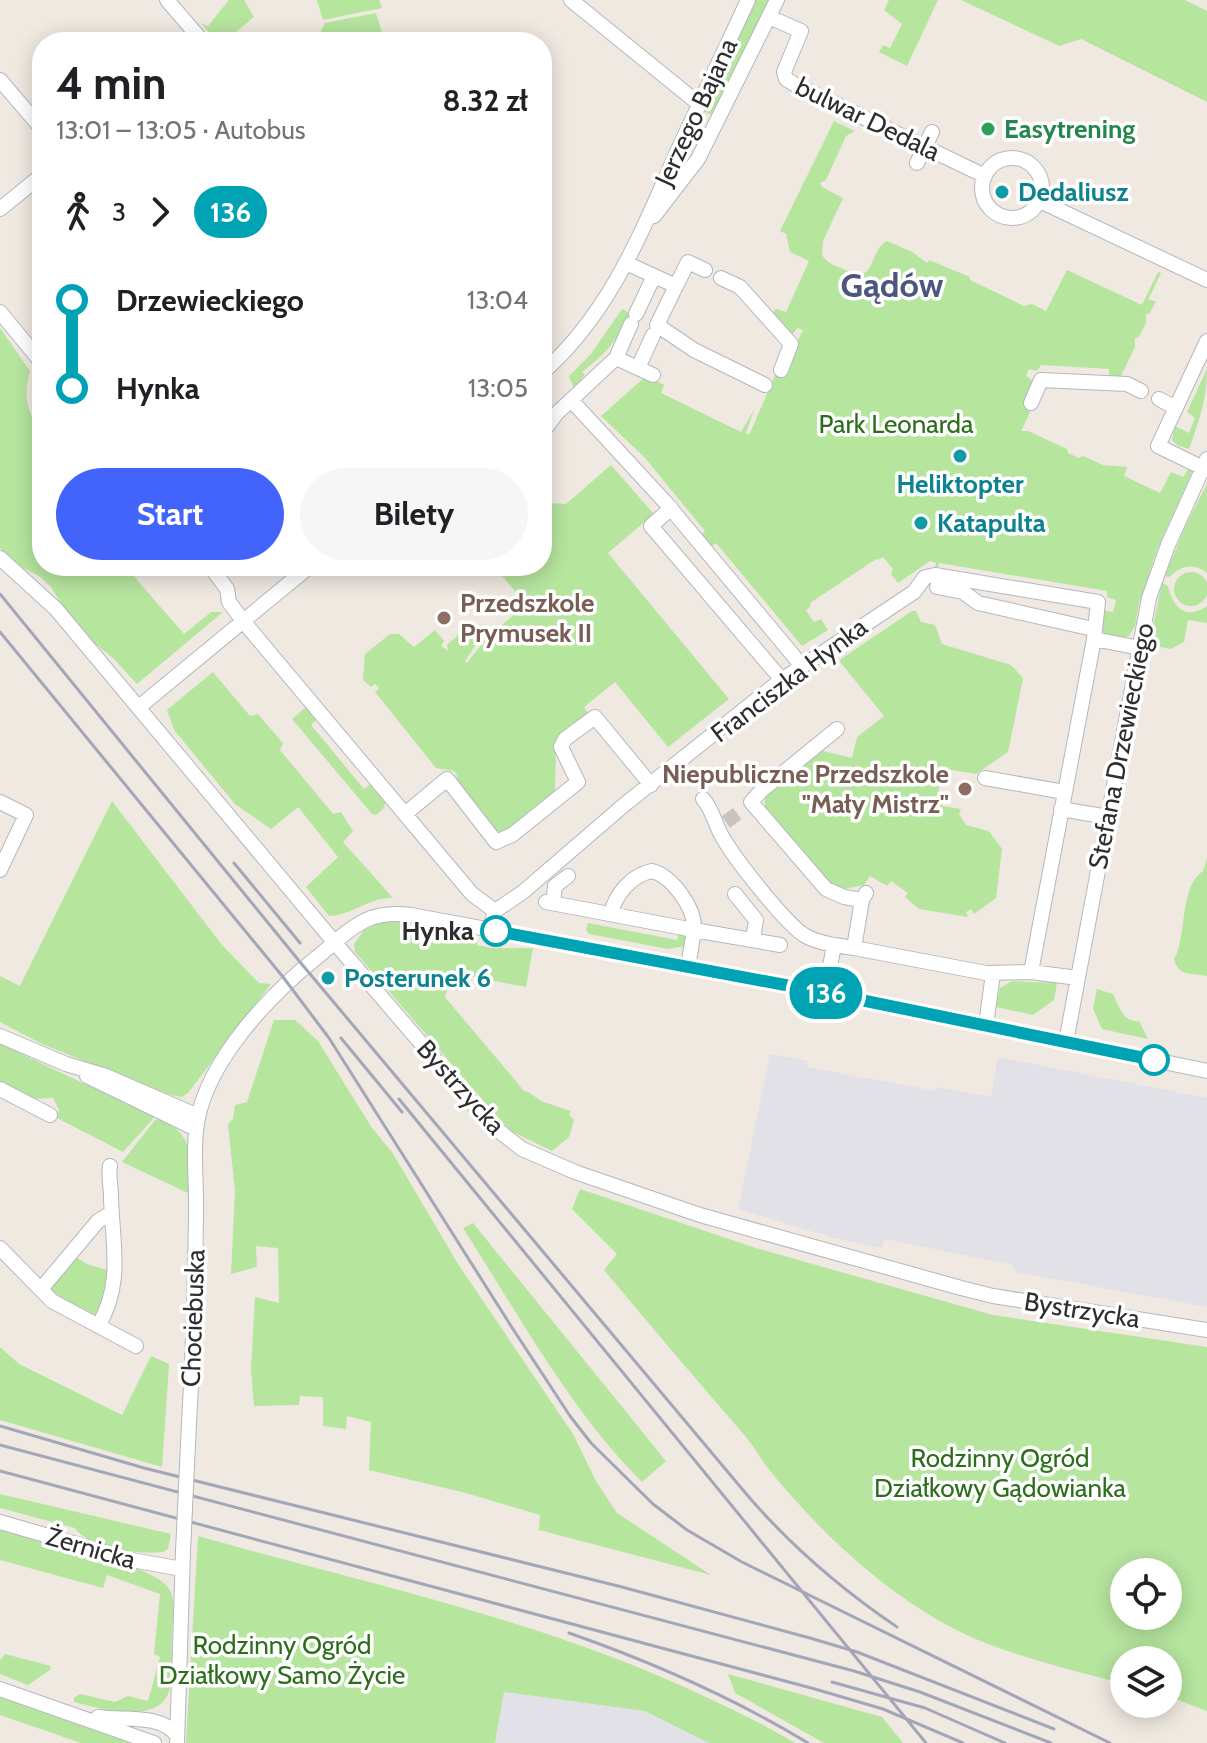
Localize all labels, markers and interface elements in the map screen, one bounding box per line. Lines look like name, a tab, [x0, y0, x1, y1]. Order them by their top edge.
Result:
street label: Jerzego Bajana	[647, 33, 744, 192]
text: 4 min	[56, 57, 166, 110]
street label: bulwar Dedala	[790, 70, 946, 168]
text: 8.32 zł	[443, 82, 528, 119]
place label: Easytrening	[1004, 113, 1135, 145]
text: 13:01 – 13:05 · Autobus	[56, 114, 306, 146]
marker: Easytrening	[979, 120, 997, 138]
place label: Dedaliusz	[1018, 176, 1128, 208]
marker: Dedaliusz	[993, 183, 1011, 201]
icon: walk	[56, 190, 100, 234]
icon: forward	[138, 190, 182, 234]
text: 136	[210, 195, 251, 229]
text: 3	[112, 196, 126, 228]
district label: Gądów	[841, 264, 944, 306]
text: Drzewieckiego	[116, 282, 304, 319]
text: 13:04	[467, 284, 528, 316]
text: Hynka	[116, 370, 200, 407]
text: 13:05	[468, 372, 528, 404]
park label: Park Leonarda	[819, 408, 974, 440]
marker: Heliktopter	[951, 447, 969, 465]
button: Start	[56, 468, 284, 560]
button: Bilety	[300, 468, 528, 560]
place label: Heliktopter	[896, 468, 1024, 500]
place label: Katapulta	[937, 507, 1046, 539]
marker: Katapulta	[912, 514, 930, 532]
place label: Przedszkole Prymusek II	[460, 587, 594, 649]
marker: Przedszkole Prymusek II	[435, 609, 453, 627]
street label: Franciszka Hynka	[705, 611, 874, 749]
street label: Stefana Drzewieckiego	[1081, 620, 1161, 872]
place label: Niepubliczne Przedszkole "Mały Mistrz"	[662, 758, 949, 820]
marker: Niepubliczne Przedszkole "Mały Mistrz"	[956, 780, 974, 798]
place label: Hynka	[401, 915, 474, 947]
marker: Hynka	[481, 916, 511, 946]
place label: Posterunek 6	[344, 962, 491, 994]
line badge: 136	[780, 967, 872, 1019]
marker: Posterunek 6	[319, 969, 337, 987]
text: 136	[805, 976, 847, 1010]
street label: Bystrzycka	[410, 1033, 512, 1141]
unlabelled marker	[1139, 1045, 1169, 1075]
street label: Chociebuska	[175, 1248, 211, 1387]
street label: Bystrzycka	[1022, 1285, 1143, 1335]
park label: Rodzinny Ogród Działkowy Gądowianka	[874, 1442, 1127, 1504]
street label: Żernicka	[43, 1520, 140, 1576]
map controls	[1110, 1558, 1182, 1718]
button: locate	[1110, 1558, 1182, 1630]
park label: Rodzinny Ogród Działkowy Samo Życie	[159, 1629, 405, 1691]
button: layers	[1110, 1646, 1182, 1718]

